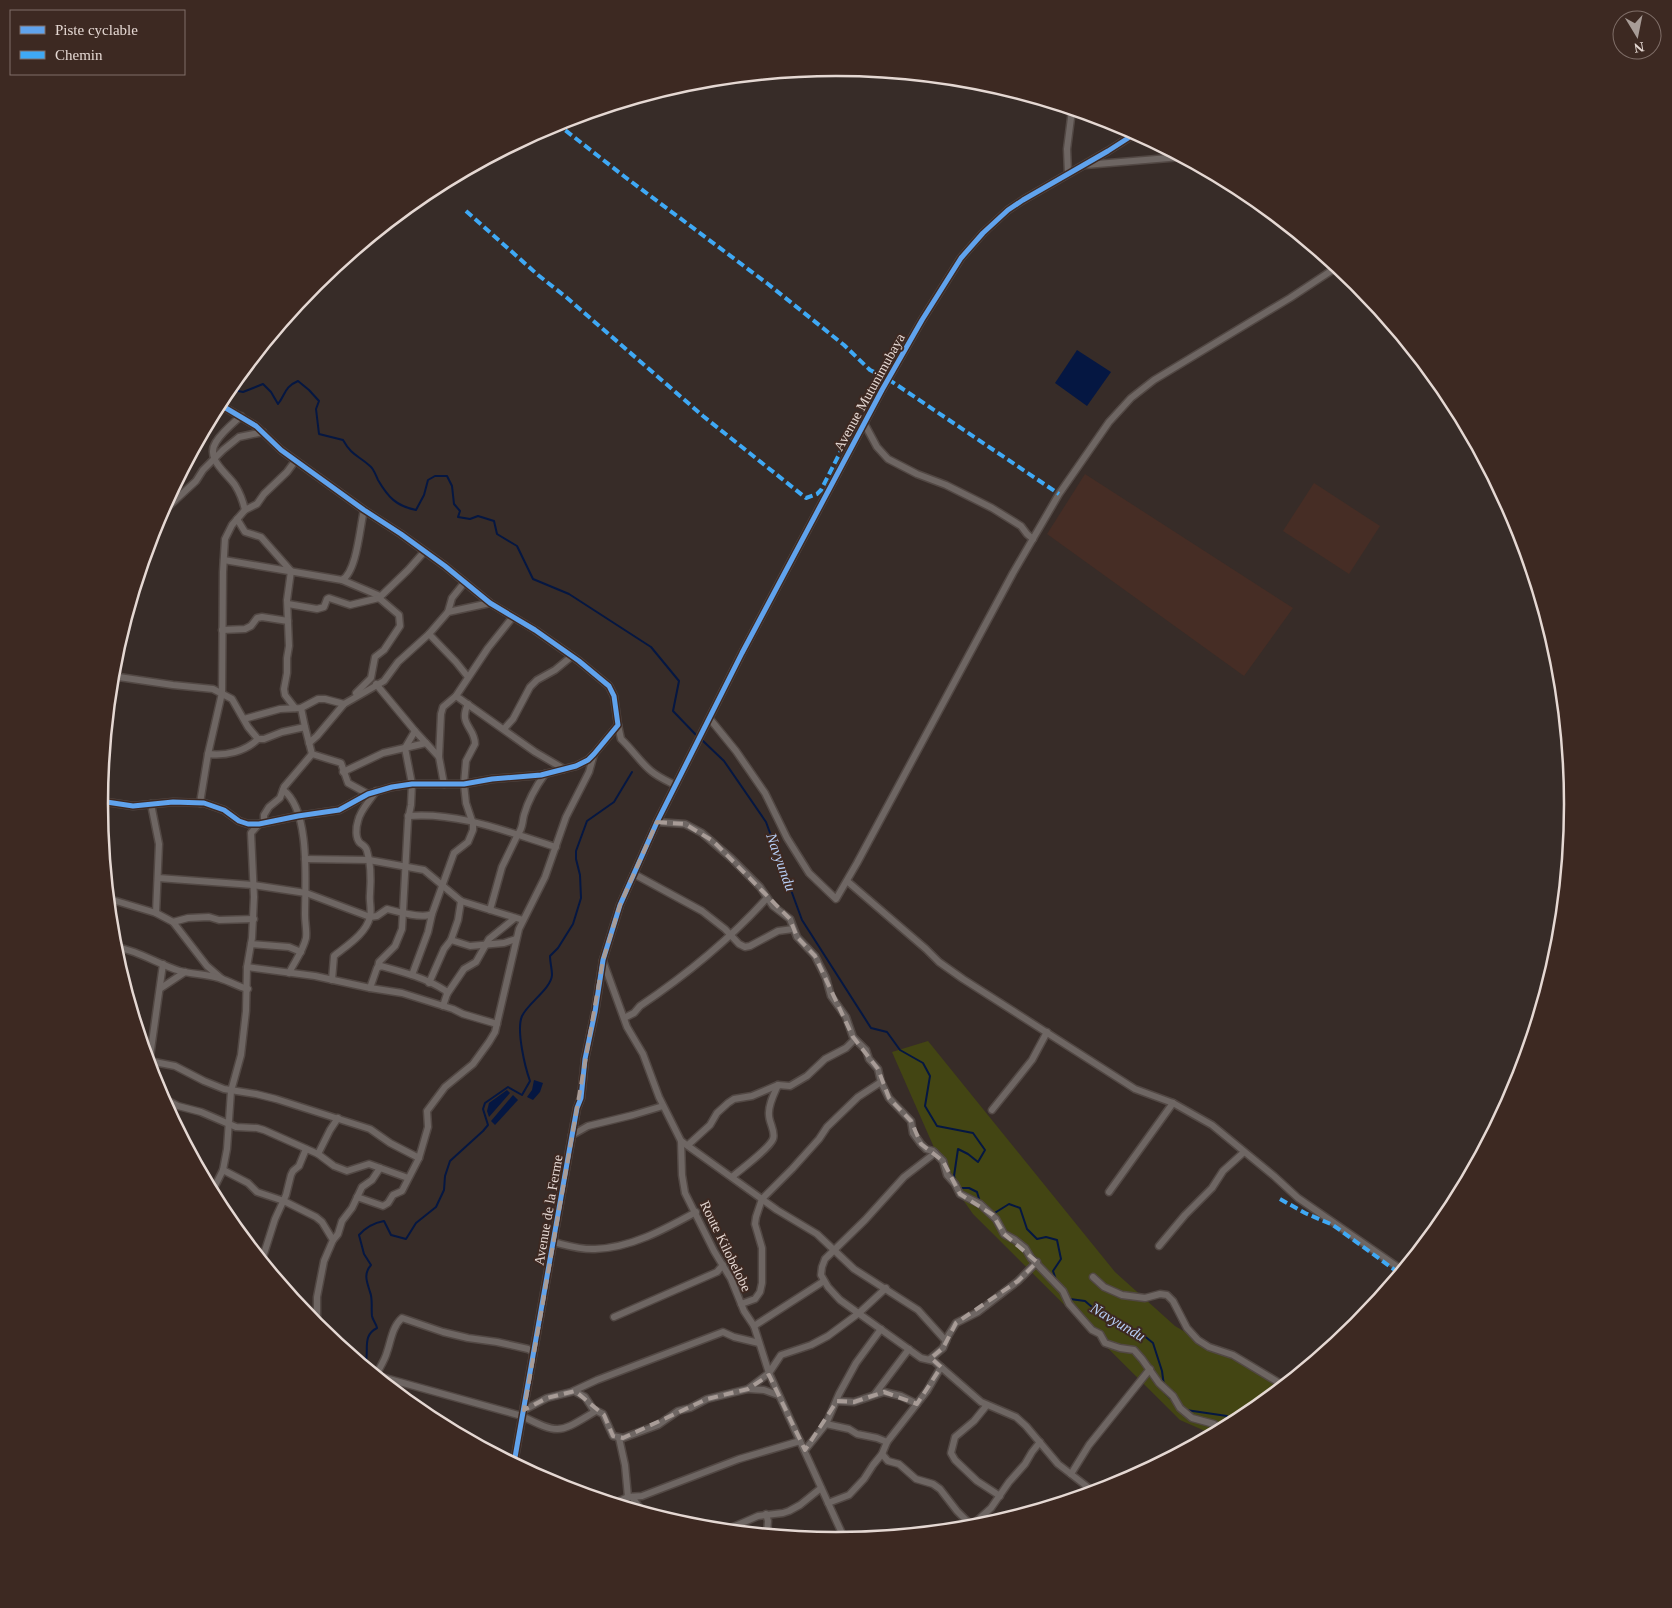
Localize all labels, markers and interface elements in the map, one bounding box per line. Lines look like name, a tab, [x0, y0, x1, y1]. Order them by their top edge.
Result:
legend	[10, 10, 185, 75]
north arrow	[1612, 10, 1662, 60]
text: Piste cyclable	[55, 22, 138, 38]
text: N	[1633, 39, 1645, 56]
text: Chemin	[55, 47, 103, 63]
street label: Avenue Mutunimubaya	[831, 330, 908, 453]
water label: Navyundu	[763, 830, 799, 893]
street label: Avenue de la Ferme	[531, 1154, 566, 1267]
street label: Route Kilobelobe	[697, 1198, 754, 1294]
water label: Navyundu	[1087, 1299, 1148, 1345]

